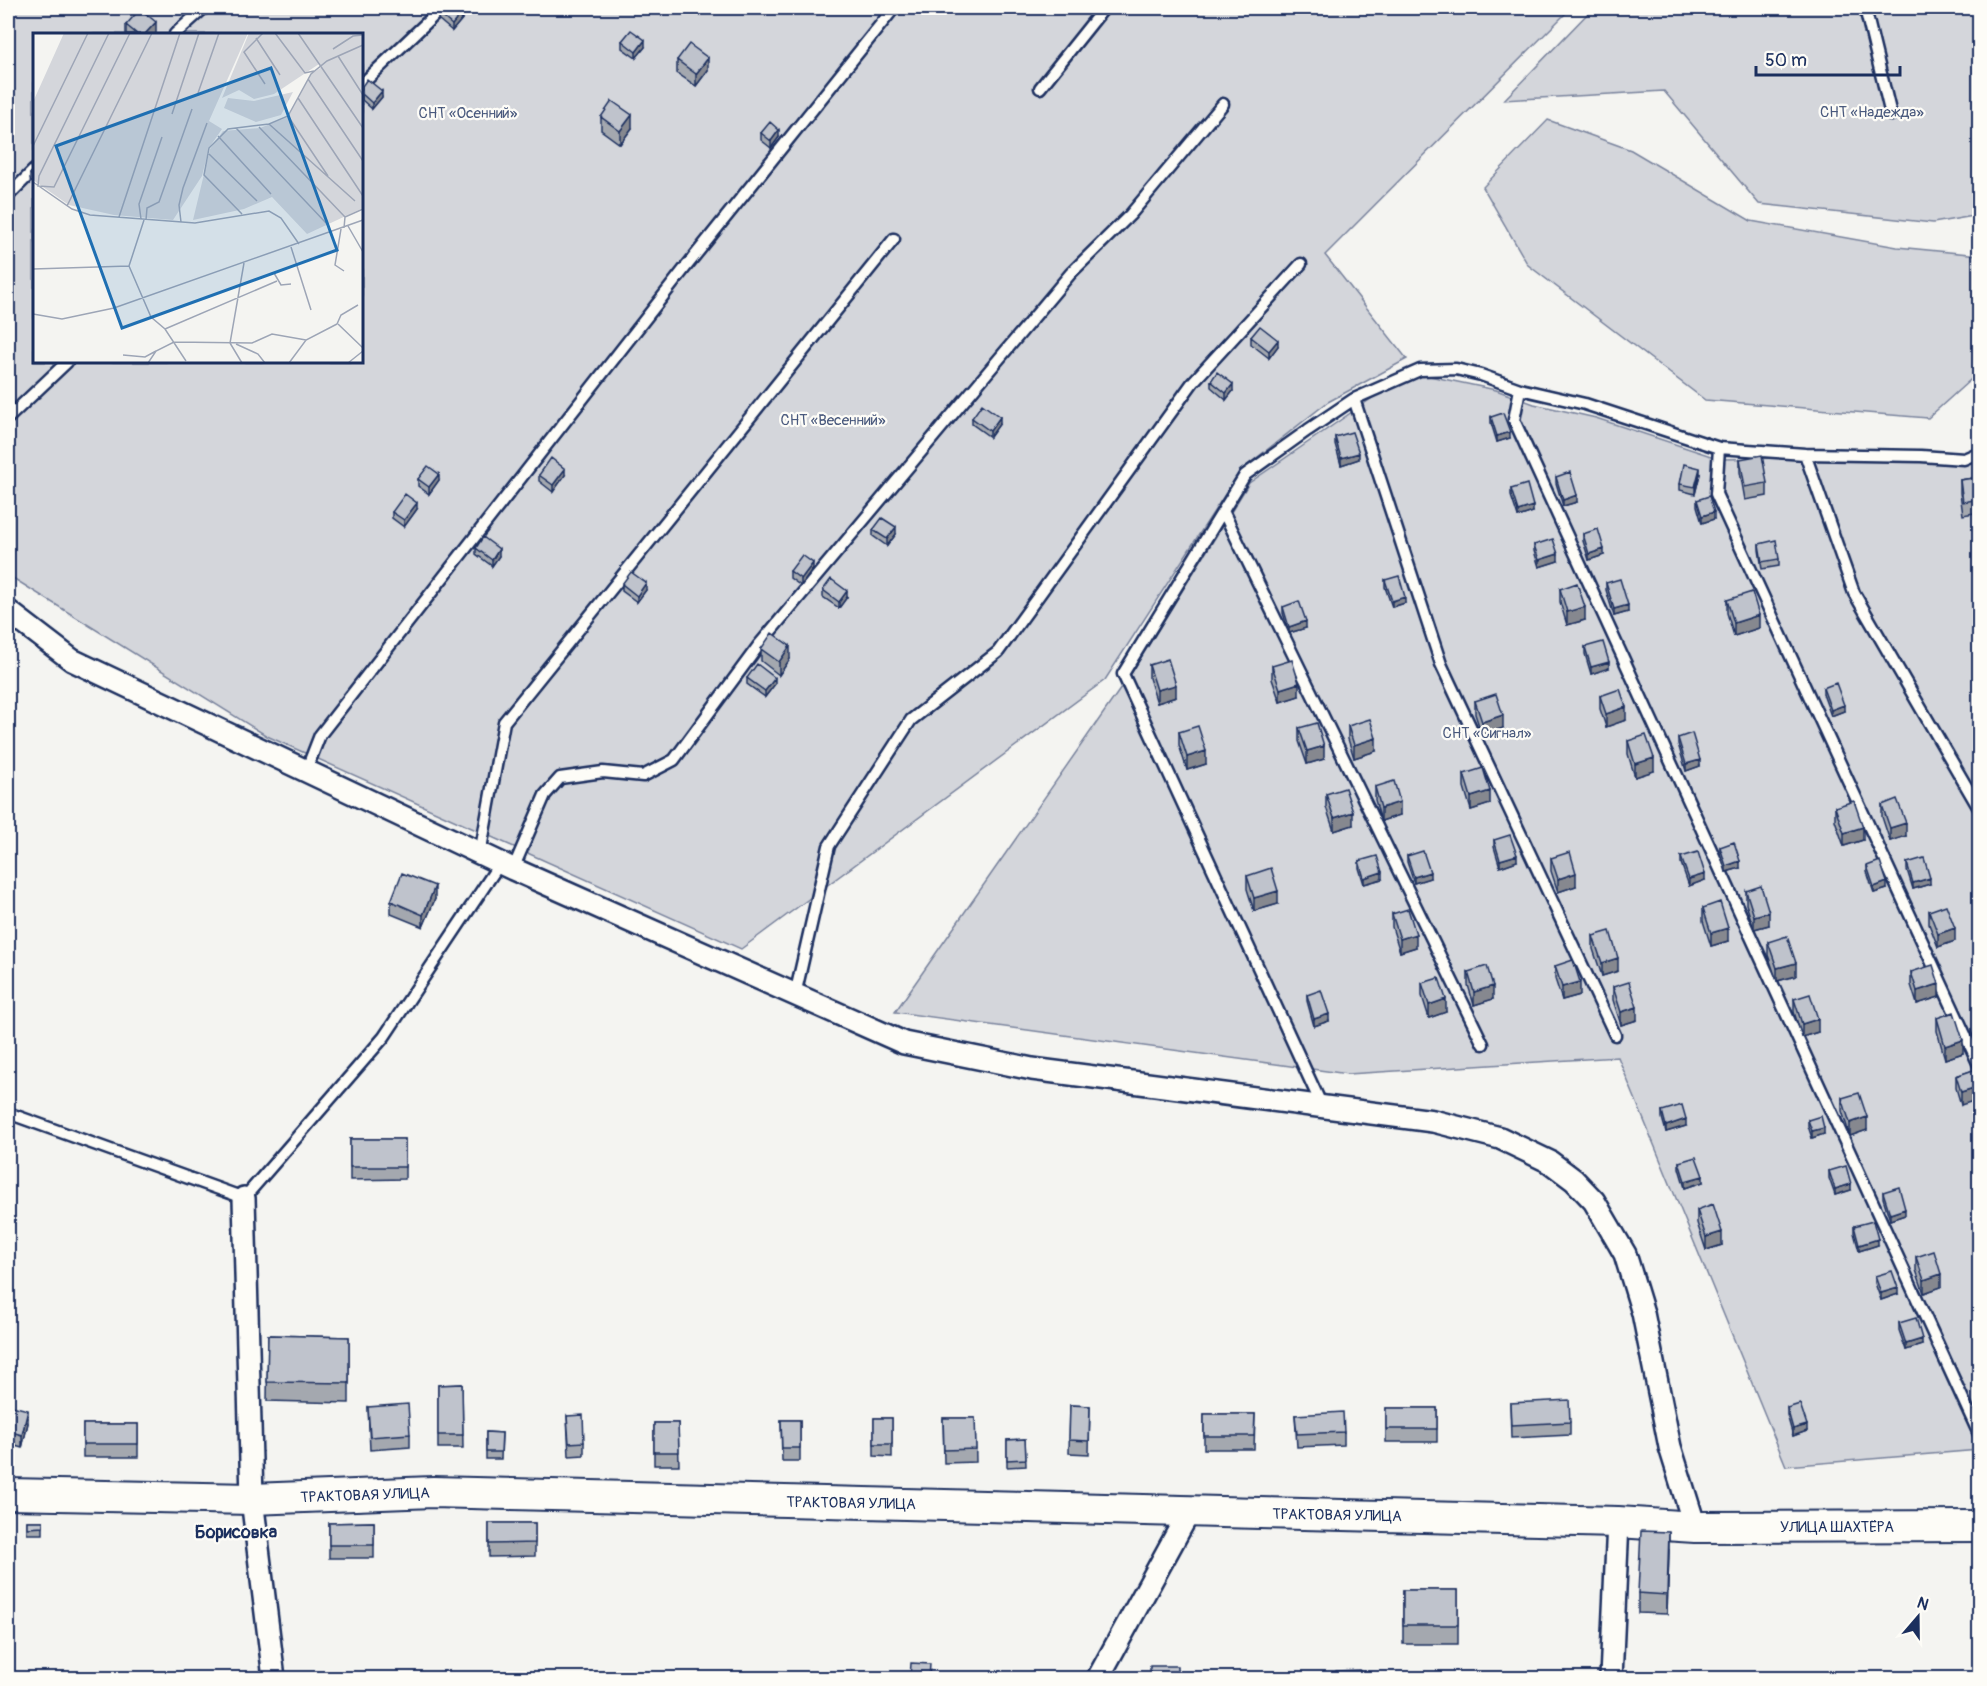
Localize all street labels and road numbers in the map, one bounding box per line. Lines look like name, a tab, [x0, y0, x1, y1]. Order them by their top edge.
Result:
street label: ТРАКТОВАЯ УЛИЦА	[300, 1484, 430, 1507]
street label: ТРАКТОВАЯ УЛИЦА	[786, 1493, 916, 1514]
street label: ТРАКТОВАЯ УЛИЦА	[1272, 1505, 1402, 1526]
street label: УЛИЦА ШАХТЁРА	[1780, 1518, 1894, 1537]

